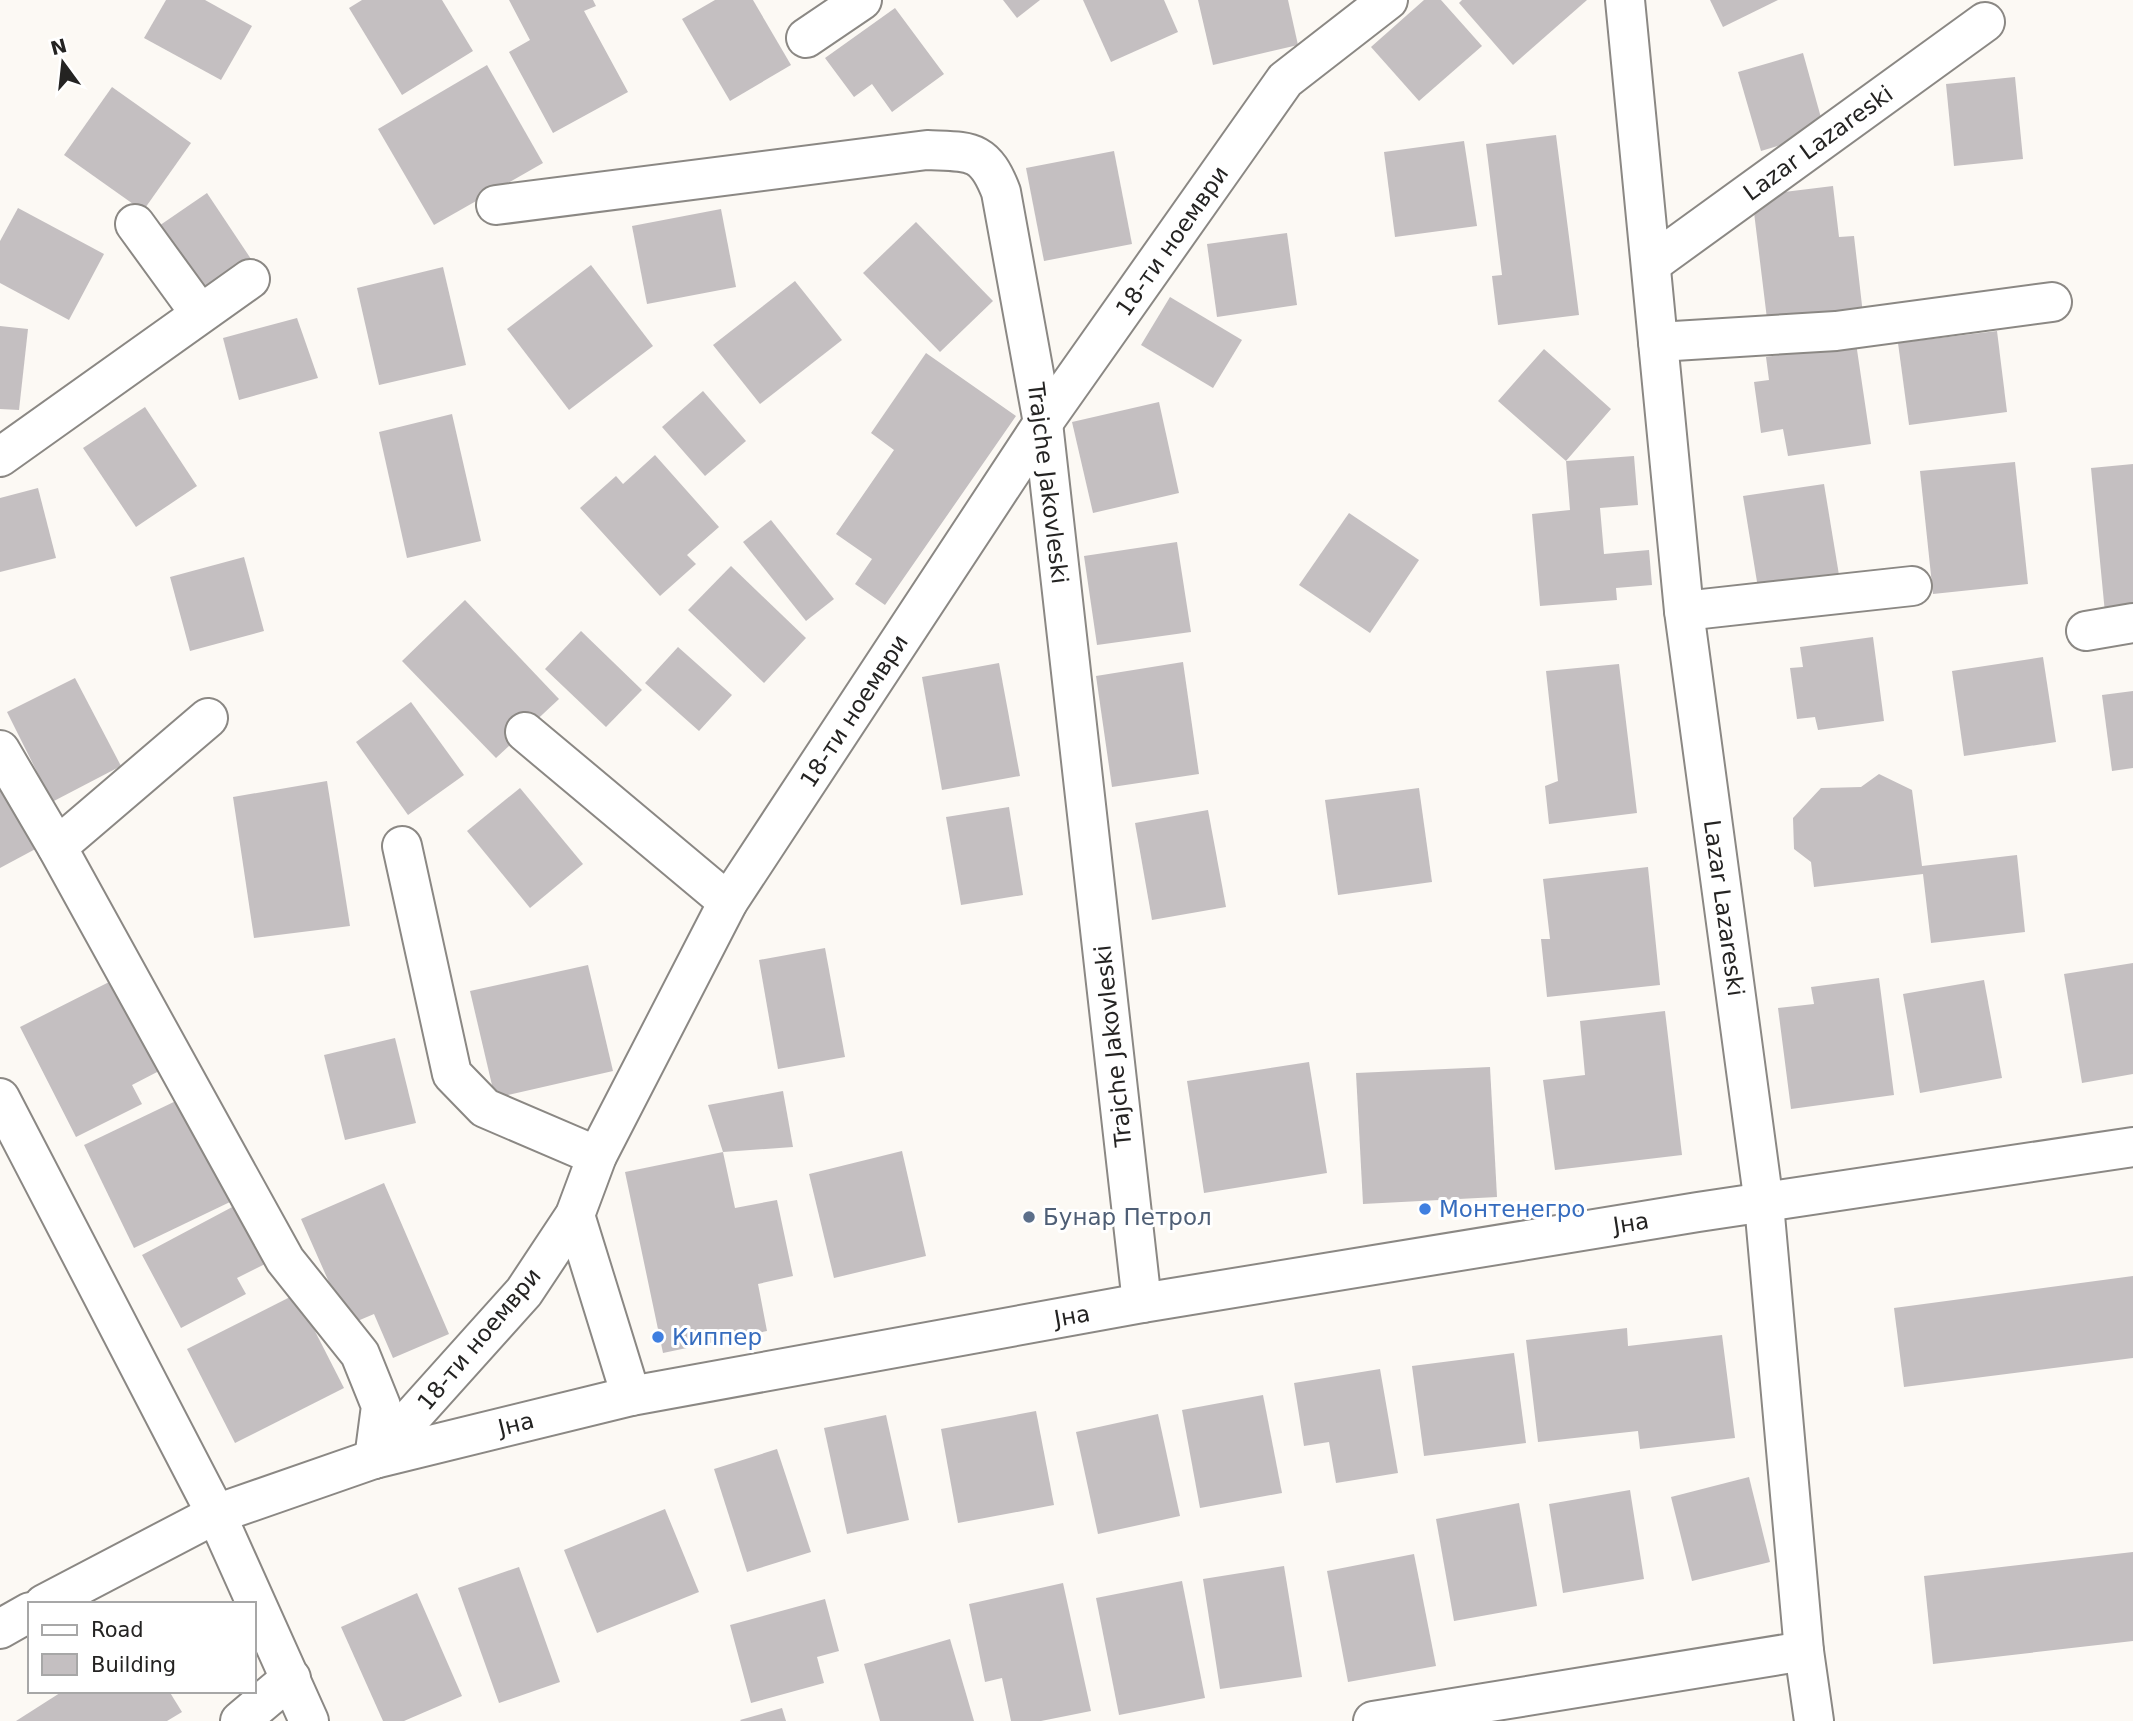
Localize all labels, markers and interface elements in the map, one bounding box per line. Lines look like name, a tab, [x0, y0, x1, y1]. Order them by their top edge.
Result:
north arrow	[28, 28, 98, 98]
text: N	[48, 34, 69, 59]
street label: Lazar Lazareski	[1738, 80, 1898, 206]
street label: 18-ти ноември	[1111, 161, 1233, 321]
street label: Trajche Jakovleski	[1023, 380, 1073, 585]
street label: 18-ти ноември	[795, 630, 913, 792]
street label: Lazar Lazareski	[1699, 818, 1749, 998]
street label: Trajche Jakovleski	[1089, 944, 1137, 1149]
place label: Монтенегро	[1439, 1196, 1585, 1222]
marker: Монтенегро	[1417, 1201, 1433, 1217]
place label: Бунар Петрол	[1043, 1204, 1212, 1230]
street label: Јна	[1609, 1207, 1651, 1239]
marker: Бунар Петрол	[1021, 1209, 1037, 1225]
street label: 18-ти ноември	[412, 1263, 546, 1415]
street label: Јна	[1050, 1300, 1092, 1332]
place label: Киппер	[672, 1324, 762, 1350]
marker: Киппер	[650, 1329, 666, 1345]
street label: Јна	[493, 1407, 537, 1441]
legend	[28, 1602, 256, 1693]
text: Road	[91, 1618, 144, 1642]
text: Building	[91, 1653, 176, 1677]

